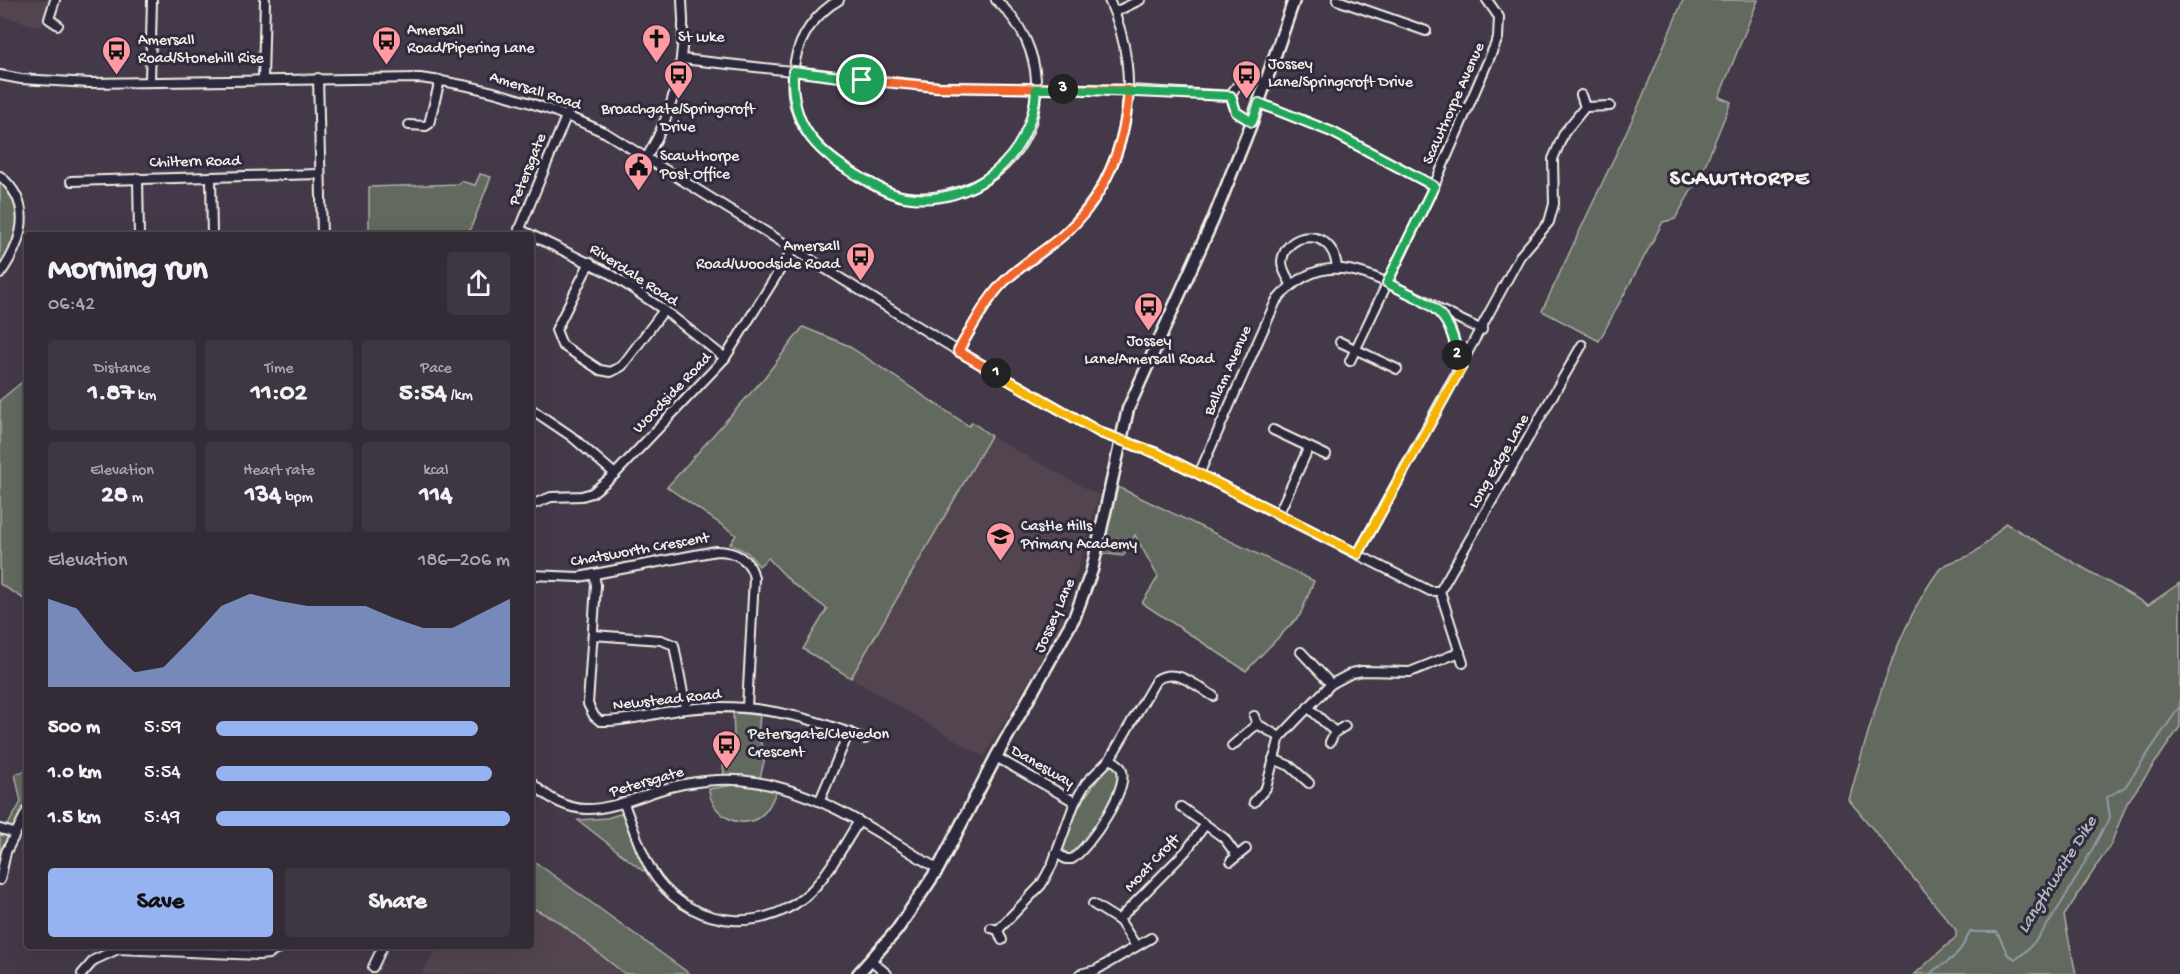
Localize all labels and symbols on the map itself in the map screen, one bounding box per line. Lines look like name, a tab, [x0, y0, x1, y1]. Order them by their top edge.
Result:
place label: Amersall Road/Pipering Lane	[407, 22, 535, 59]
church icon: St Luke	[641, 22, 673, 64]
bus stop icon: Amersall Road/Pipering Lane	[370, 24, 402, 66]
place label: St Luke	[678, 29, 725, 48]
place label: Amersall Road/Stonehill Rise	[138, 32, 265, 69]
bus stop icon: Amersall Road/Stonehill Rise	[101, 34, 133, 76]
street label: Scawthorpe Avenue	[1420, 39, 1491, 168]
pin	[836, 54, 887, 105]
place label: Jossey Lane/Springcroft Drive	[1268, 56, 1414, 93]
bus stop icon: Broachgate/Springcroft Drive	[662, 58, 694, 100]
bus stop icon: Jossey Lane/Springcroft Drive	[1231, 58, 1263, 100]
street label: Amersall Road	[487, 68, 585, 116]
pin: 3	[1048, 74, 1078, 104]
place label: Broachgate/Springcroft Drive	[600, 101, 756, 138]
street label: Petersgate	[506, 130, 552, 210]
place label: Scawthorpe Post Office	[659, 148, 740, 185]
public building icon: Scawthorpe Post Office	[623, 150, 655, 192]
street label: Chiltern Road	[149, 153, 242, 173]
district label: SCAWTHORPE	[1670, 167, 1810, 193]
place label: Amersall Road/Woodside Road	[696, 238, 842, 275]
street label: Riverdale Road	[585, 240, 682, 313]
bus stop icon: Amersall Road/Woodside Road	[845, 240, 877, 282]
bus stop icon: Jossey Lane/Amersall Road	[1133, 290, 1165, 332]
street label: Ballam Avenue	[1200, 322, 1258, 420]
place label: Jossey Lane/Amersall Road	[1084, 333, 1215, 370]
pin: 2	[1442, 340, 1472, 370]
street label: Woodside Road	[630, 348, 718, 438]
pin: 1	[981, 358, 1011, 388]
street label: Long Edge Lane	[1465, 411, 1535, 513]
place label: Castle Hills Primary Academy	[1020, 518, 1137, 555]
school or university icon: Castle Hills Primary Academy	[984, 520, 1016, 562]
street label: Chatsworth Crescent	[569, 529, 712, 573]
street label: Jossey Lane	[1031, 575, 1081, 656]
street label: Newstead Road	[612, 686, 724, 716]
place label: Petersgate/Clevedon Crescent	[747, 726, 889, 763]
bus stop icon: Petersgate/Clevedon Crescent	[711, 728, 743, 770]
street label: Danesway	[1006, 742, 1077, 794]
street label: Petersgate	[607, 763, 687, 803]
water label: Langthwaite Dike	[2014, 812, 2103, 937]
street label: Moat Croft	[1121, 830, 1186, 897]

